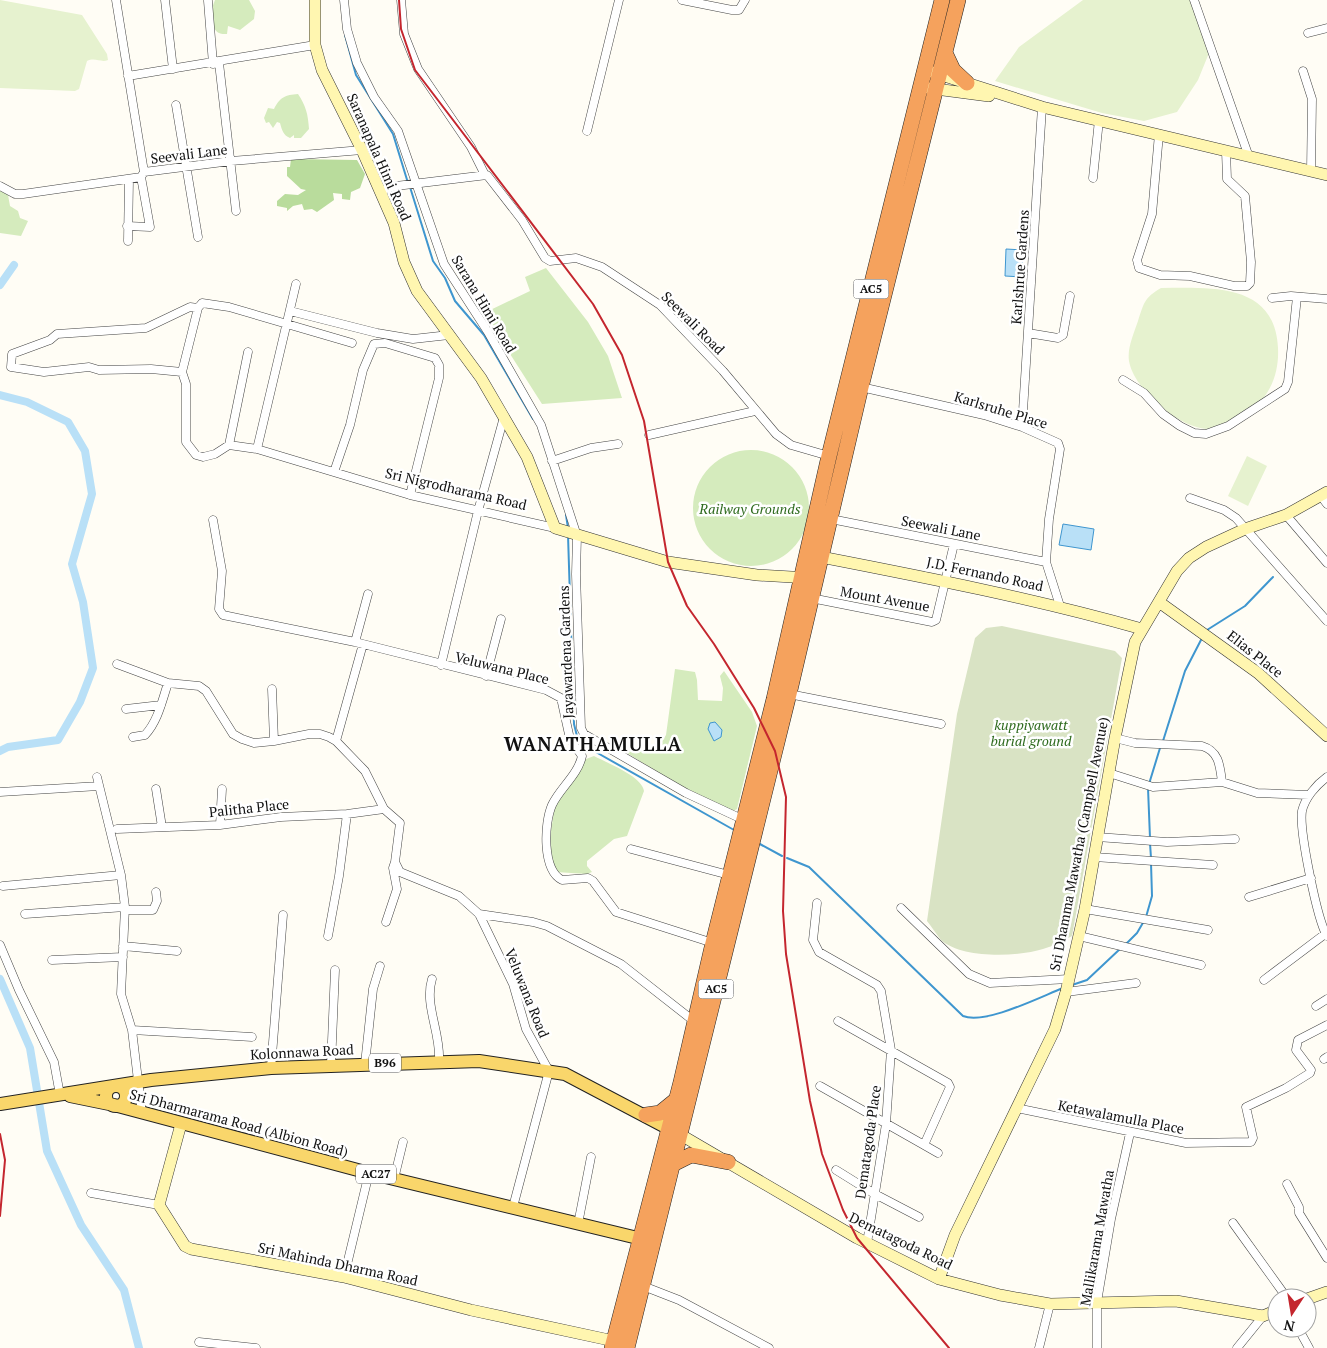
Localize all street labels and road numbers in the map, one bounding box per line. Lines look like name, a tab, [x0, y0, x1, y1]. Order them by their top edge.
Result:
street label: Saranapala Himi Road	[343, 90, 416, 224]
street label: Seevali Lane	[149, 139, 229, 168]
street label: Karlshrue Gardens	[1006, 209, 1033, 325]
street label: Sarana Himi Road	[448, 251, 521, 356]
road number: AC5	[854, 280, 888, 298]
street label: Seewali Road	[658, 287, 729, 358]
street label: Karlsruhe Place	[952, 386, 1050, 433]
street label: Sri Nigrodharama Road	[383, 463, 529, 514]
street label: Seewali Lane	[900, 510, 983, 545]
street label: J.D. Fernando Road	[925, 552, 1045, 595]
street label: Mount Avenue	[839, 581, 931, 616]
street label: Jayawardena Gardens	[554, 585, 577, 719]
street label: Elias Place	[1223, 626, 1287, 681]
street label: Veluwana Place	[453, 647, 551, 688]
street label: Sri Dhamma Mawatha (Campbell Avenue)	[1045, 715, 1112, 973]
street label: Palitha Place	[208, 794, 290, 821]
street label: Veluwana Road	[501, 945, 554, 1041]
road number: AC5	[698, 980, 734, 999]
street label: Kolonnawa Road	[250, 1039, 354, 1064]
road number: B96	[369, 1054, 401, 1072]
street label: Sri Dharmarama Road (Albion Road)	[128, 1084, 351, 1161]
street label: Dematagoda Place	[850, 1084, 885, 1200]
street label: Ketawalamulla Place	[1056, 1095, 1186, 1138]
road number: AC27	[356, 1164, 396, 1184]
street label: Mallikarama Mawatha	[1075, 1168, 1118, 1308]
street label: Dematagoda Road	[846, 1207, 956, 1274]
street label: Sri Mahinda Dharma Road	[256, 1237, 420, 1290]

